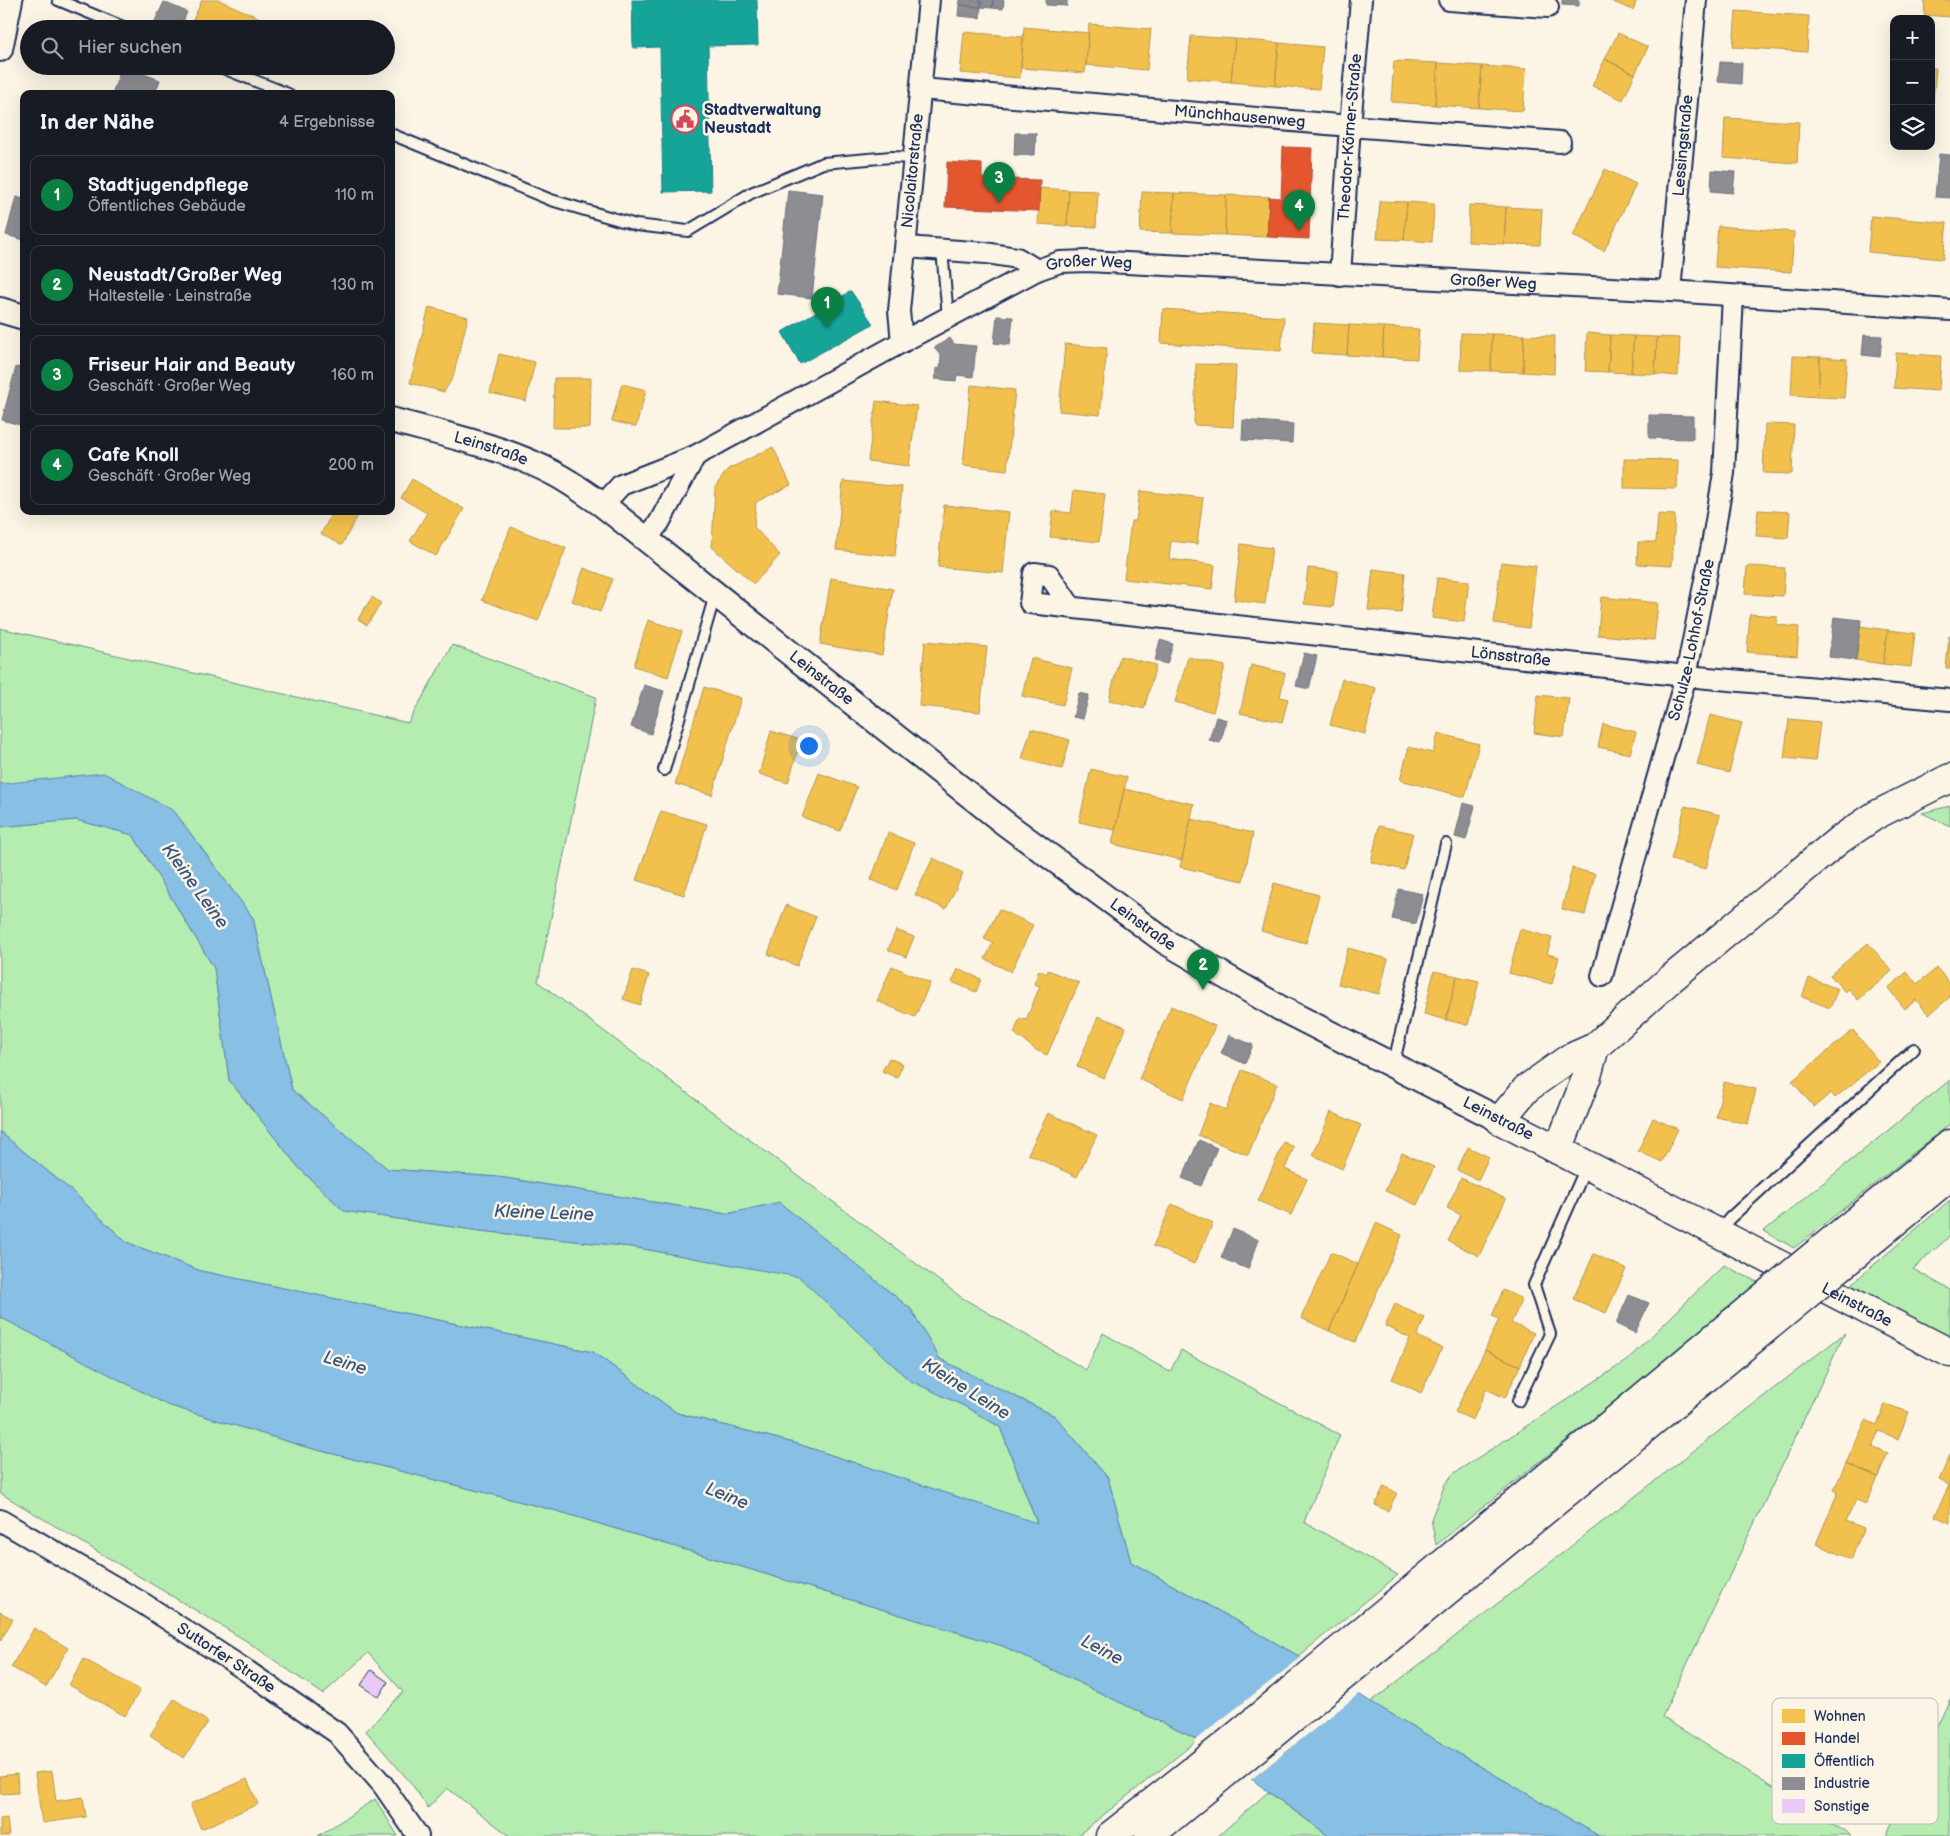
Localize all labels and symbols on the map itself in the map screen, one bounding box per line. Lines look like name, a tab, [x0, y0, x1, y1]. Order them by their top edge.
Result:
street label: Theodor-Körner-Straße	[1334, 52, 1366, 222]
street label: Lessingstraße	[1669, 93, 1697, 197]
place label: Stadtverwaltung Neustadt	[704, 101, 821, 138]
street label: Münchhausenweg	[1173, 101, 1306, 132]
public building icon: Stadtverwaltung Neustadt	[670, 104, 700, 134]
street label: Nicolaitorstraße	[898, 112, 928, 229]
pin: 3	[983, 162, 1015, 203]
pin: 4	[1283, 190, 1315, 231]
street label: Großer Weg	[1043, 251, 1133, 276]
street label: Großer Weg	[1450, 270, 1537, 294]
pin: 1	[811, 287, 843, 328]
street label: Leinstraße	[452, 428, 531, 470]
street label: Schulze-Lohhof-Straße	[1664, 557, 1719, 723]
street label: Lönsstraße	[1470, 643, 1552, 670]
street label: Leinstraße	[786, 647, 858, 710]
your location	[796, 733, 822, 759]
water label: Kleine Leine	[157, 839, 233, 933]
street label: Leinstraße	[1106, 894, 1179, 955]
pin: 2	[1187, 949, 1219, 990]
street label: Leinstraße	[1459, 1093, 1537, 1145]
water label: Kleine Leine	[494, 1201, 594, 1225]
street label: Leinstraße	[1819, 1279, 1896, 1331]
water label: Leine	[321, 1346, 369, 1380]
water label: Kleine Leine	[918, 1354, 1014, 1424]
water label: Leine	[702, 1478, 752, 1514]
street label: Suttorfer Straße	[173, 1619, 280, 1698]
water label: Leine	[1077, 1630, 1127, 1670]
legend	[1772, 1698, 1938, 1824]
text: Wohnen	[1814, 1708, 1866, 1725]
text: Handel	[1814, 1730, 1860, 1747]
text: Öffentlich	[1814, 1752, 1875, 1770]
text: Industrie	[1814, 1775, 1870, 1792]
text: Sonstige	[1814, 1798, 1869, 1815]

